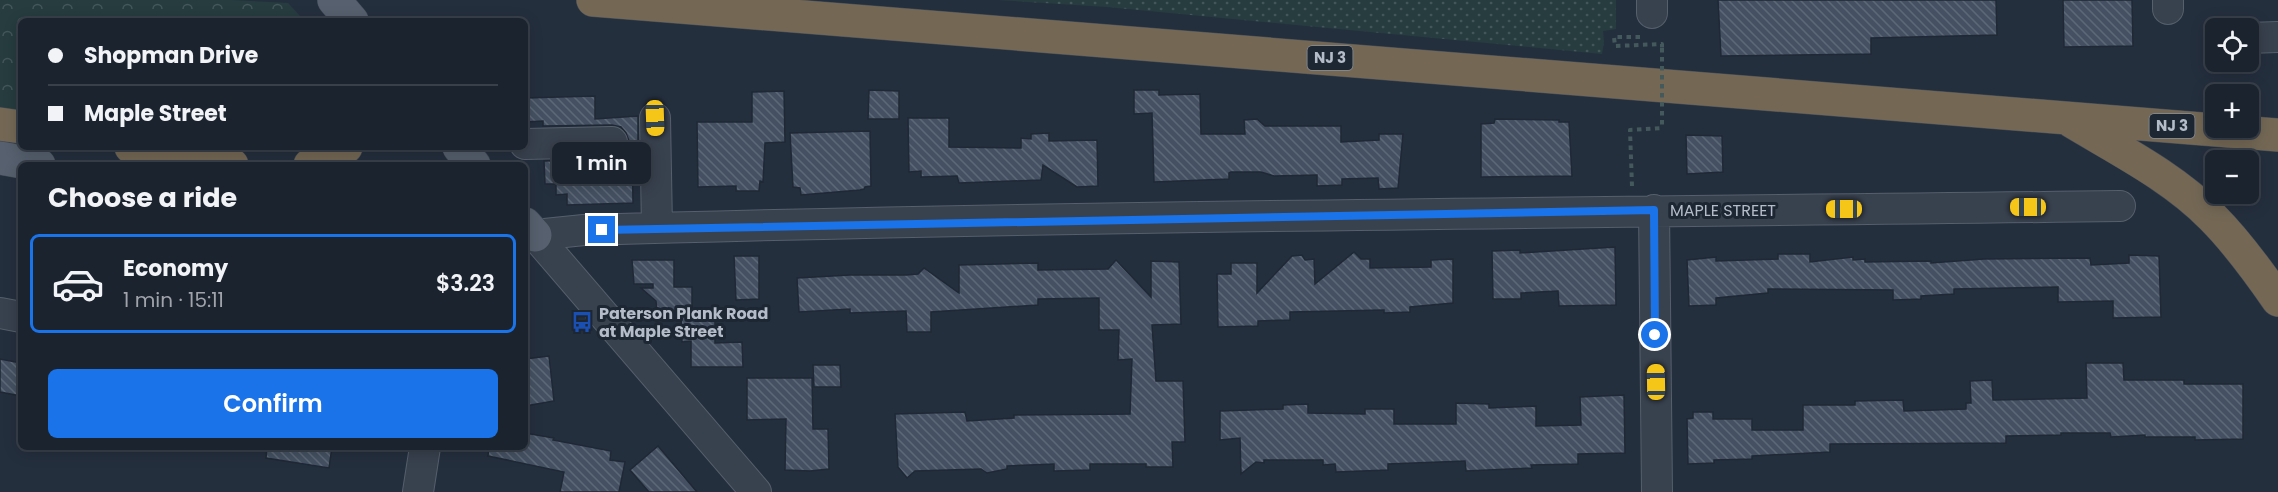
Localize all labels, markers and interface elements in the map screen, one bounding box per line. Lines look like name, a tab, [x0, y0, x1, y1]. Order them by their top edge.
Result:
map controls	[2205, 18, 2259, 204]
button: locate	[2205, 18, 2259, 72]
text: Shopman Drive	[84, 40, 258, 71]
road number: NJ 3	[1308, 46, 1352, 70]
button: +	[2205, 84, 2259, 138]
text: Maple Street	[84, 98, 227, 129]
car	[645, 100, 665, 136]
road number: NJ 3	[2150, 114, 2194, 138]
callout: 1 min	[552, 143, 652, 185]
text: 1 min	[576, 149, 627, 177]
button: −	[2205, 150, 2259, 204]
text: Choose a ride	[48, 179, 237, 216]
car	[2010, 198, 2046, 216]
street label: MAPLE STREET	[1670, 199, 1776, 222]
car	[1826, 200, 1862, 218]
route end	[588, 216, 615, 243]
text: Economy	[123, 253, 228, 284]
icon: car	[51, 257, 105, 311]
text: $3.23	[436, 268, 495, 299]
text: 1 min · 15:11	[123, 286, 224, 314]
place label: Paterson Plank Road at Maple Street	[599, 302, 768, 343]
bus stop icon: Paterson Plank Road at Maple Street	[570, 310, 594, 334]
route start	[1641, 321, 1668, 348]
car	[1647, 364, 1665, 400]
button: Confirm	[48, 369, 498, 438]

